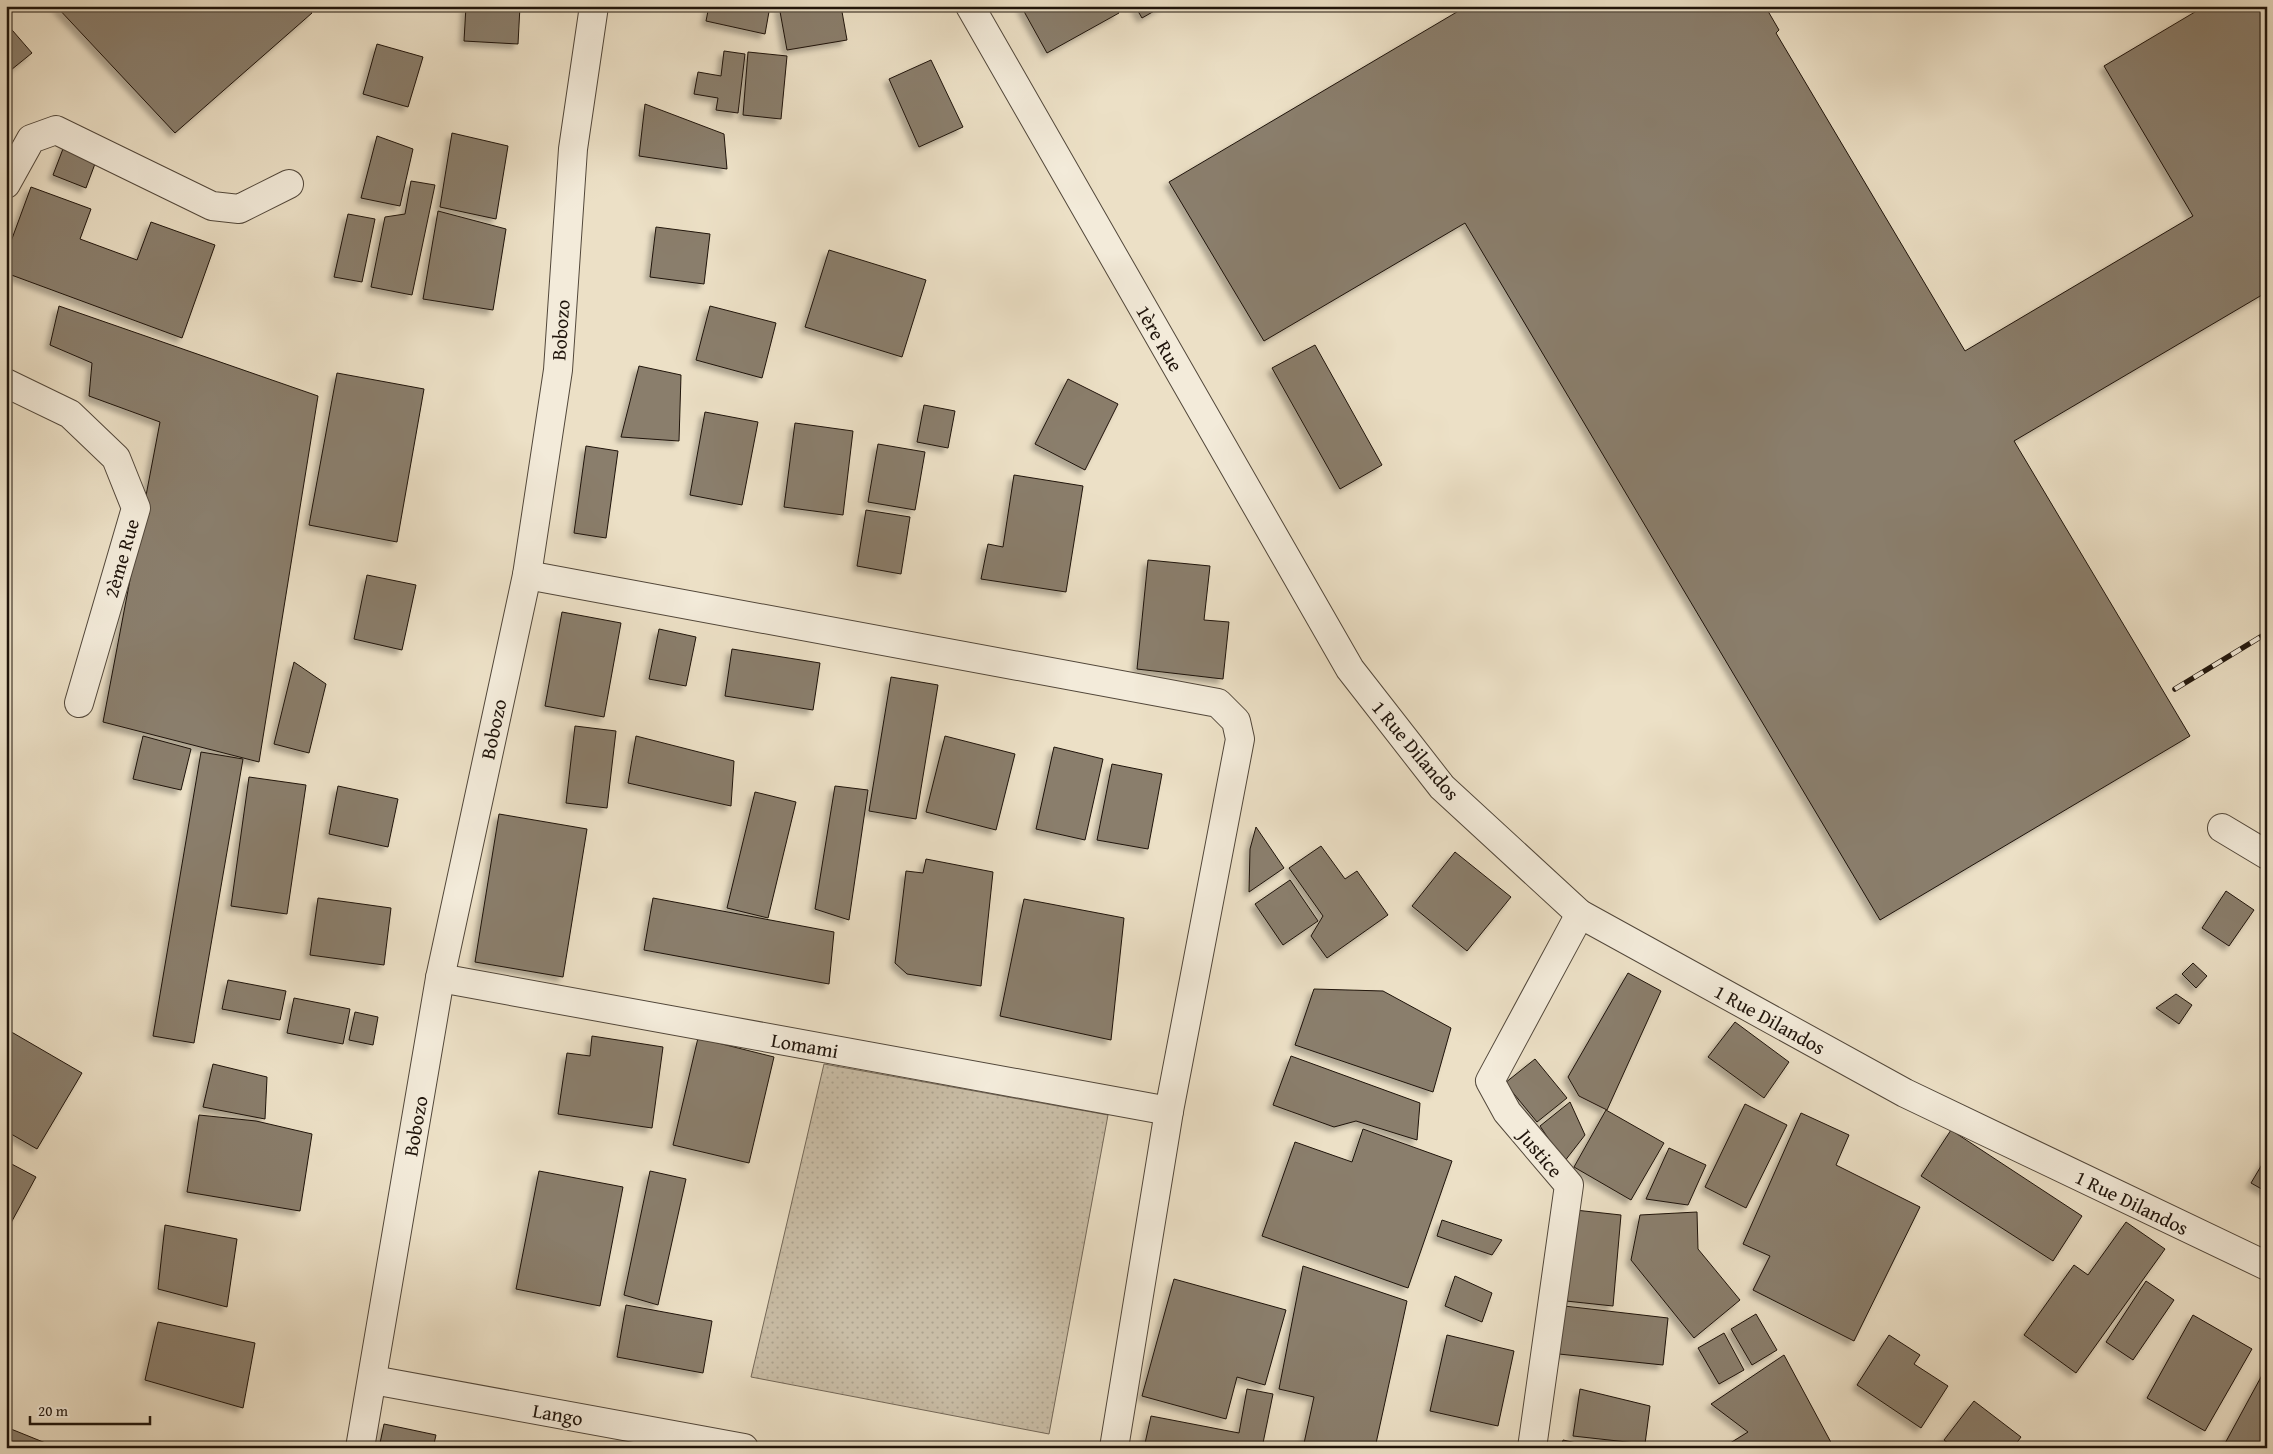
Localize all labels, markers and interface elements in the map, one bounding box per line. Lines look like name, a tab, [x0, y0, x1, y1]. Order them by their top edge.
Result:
street label: Bobozo	[543, 299, 577, 361]
street label: 1ère Rue	[1129, 299, 1191, 377]
street label: 2ème Rue	[96, 515, 146, 601]
street label: 1 Rue Dilandos	[1365, 694, 1467, 806]
street label: Bobozo	[472, 696, 514, 762]
street label: 1 Rue Dilandos	[1709, 976, 1831, 1062]
street label: Lomami	[769, 1025, 841, 1065]
street label: Bobozo	[395, 1093, 435, 1159]
street label: Justice	[1510, 1120, 1570, 1184]
street label: 1 Rue Dilandos	[2070, 1162, 2194, 1242]
scale bar	[30, 1394, 150, 1426]
street label: Lango	[531, 1395, 585, 1433]
text: 20 m	[38, 1400, 69, 1421]

